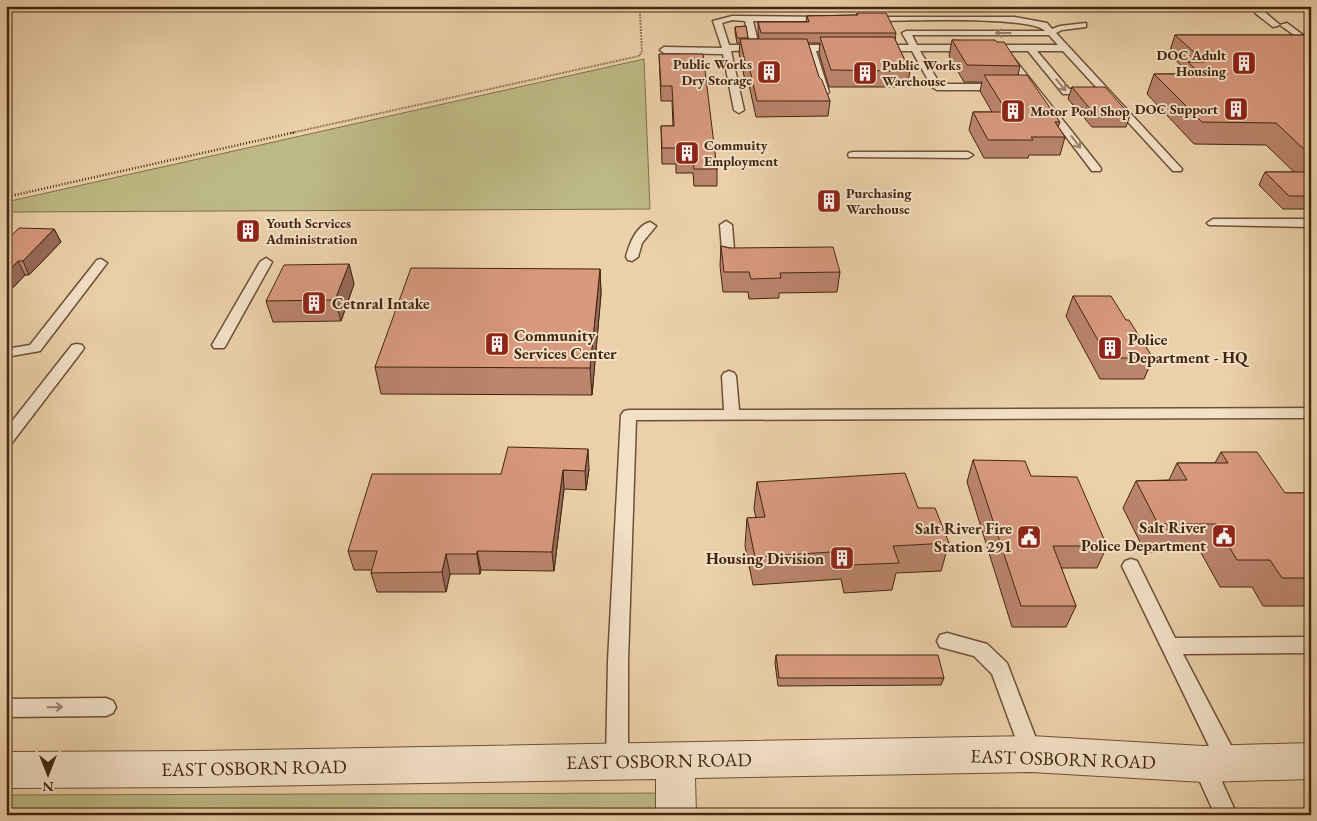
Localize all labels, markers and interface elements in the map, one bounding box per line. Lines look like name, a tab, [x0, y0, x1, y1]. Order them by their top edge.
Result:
one-way arrow	[995, 28, 1011, 38]
place label: DOC Adult Housing	[1157, 46, 1227, 80]
building icon: DOC Adult Housing	[1231, 50, 1257, 76]
place label: Public Works Dry Storage	[673, 55, 752, 89]
place label: Public Works Warehouse	[882, 56, 961, 90]
building icon: Public Works Dry Storage	[756, 59, 782, 85]
building icon: Public Works Warehouse	[852, 60, 878, 86]
one-way arrow	[1055, 78, 1066, 91]
building icon: DOC Support	[1223, 96, 1249, 122]
building icon: Motor Pool Shop	[1000, 98, 1026, 124]
place label: DOC Support	[1135, 100, 1219, 118]
place label: Motor Pool Shop	[1030, 102, 1130, 120]
one-way arrow	[1070, 135, 1081, 148]
place label: Commuity Employment	[704, 136, 779, 170]
building icon: Commuity Employment	[674, 140, 700, 166]
place label: Purchasing Warehouse	[846, 184, 913, 218]
building icon: Purchasing Warehouse	[816, 188, 842, 214]
place label: Youth Services Administration	[265, 214, 358, 248]
building icon: Youth Services Administration	[235, 218, 261, 244]
building icon: Cetnral Intake	[301, 290, 327, 316]
place label: Cetnral Intake	[332, 293, 430, 314]
place label: Community Services Center	[514, 325, 617, 364]
place label: Police Department - HQ	[1128, 329, 1250, 368]
building icon: Community Services Center	[484, 331, 510, 357]
building icon: Police Department - HQ	[1097, 335, 1123, 361]
place label: Salt River Police Department	[1081, 517, 1206, 556]
place label: Salt River Fire Station 291	[915, 518, 1012, 557]
public building icon: Salt River Police Department	[1211, 523, 1237, 549]
public building icon: Salt River Fire Station 291	[1016, 524, 1042, 550]
building icon: Housing Division	[829, 545, 855, 571]
place label: Housing Division	[706, 548, 824, 569]
one-way arrow	[47, 703, 63, 712]
street label: EAST OSBORN ROAD	[970, 743, 1156, 775]
street label: EAST OSBORN ROAD	[566, 747, 752, 775]
north arrow	[22, 748, 72, 798]
street label: EAST OSBORN ROAD	[161, 754, 347, 782]
text: N	[42, 778, 54, 796]

